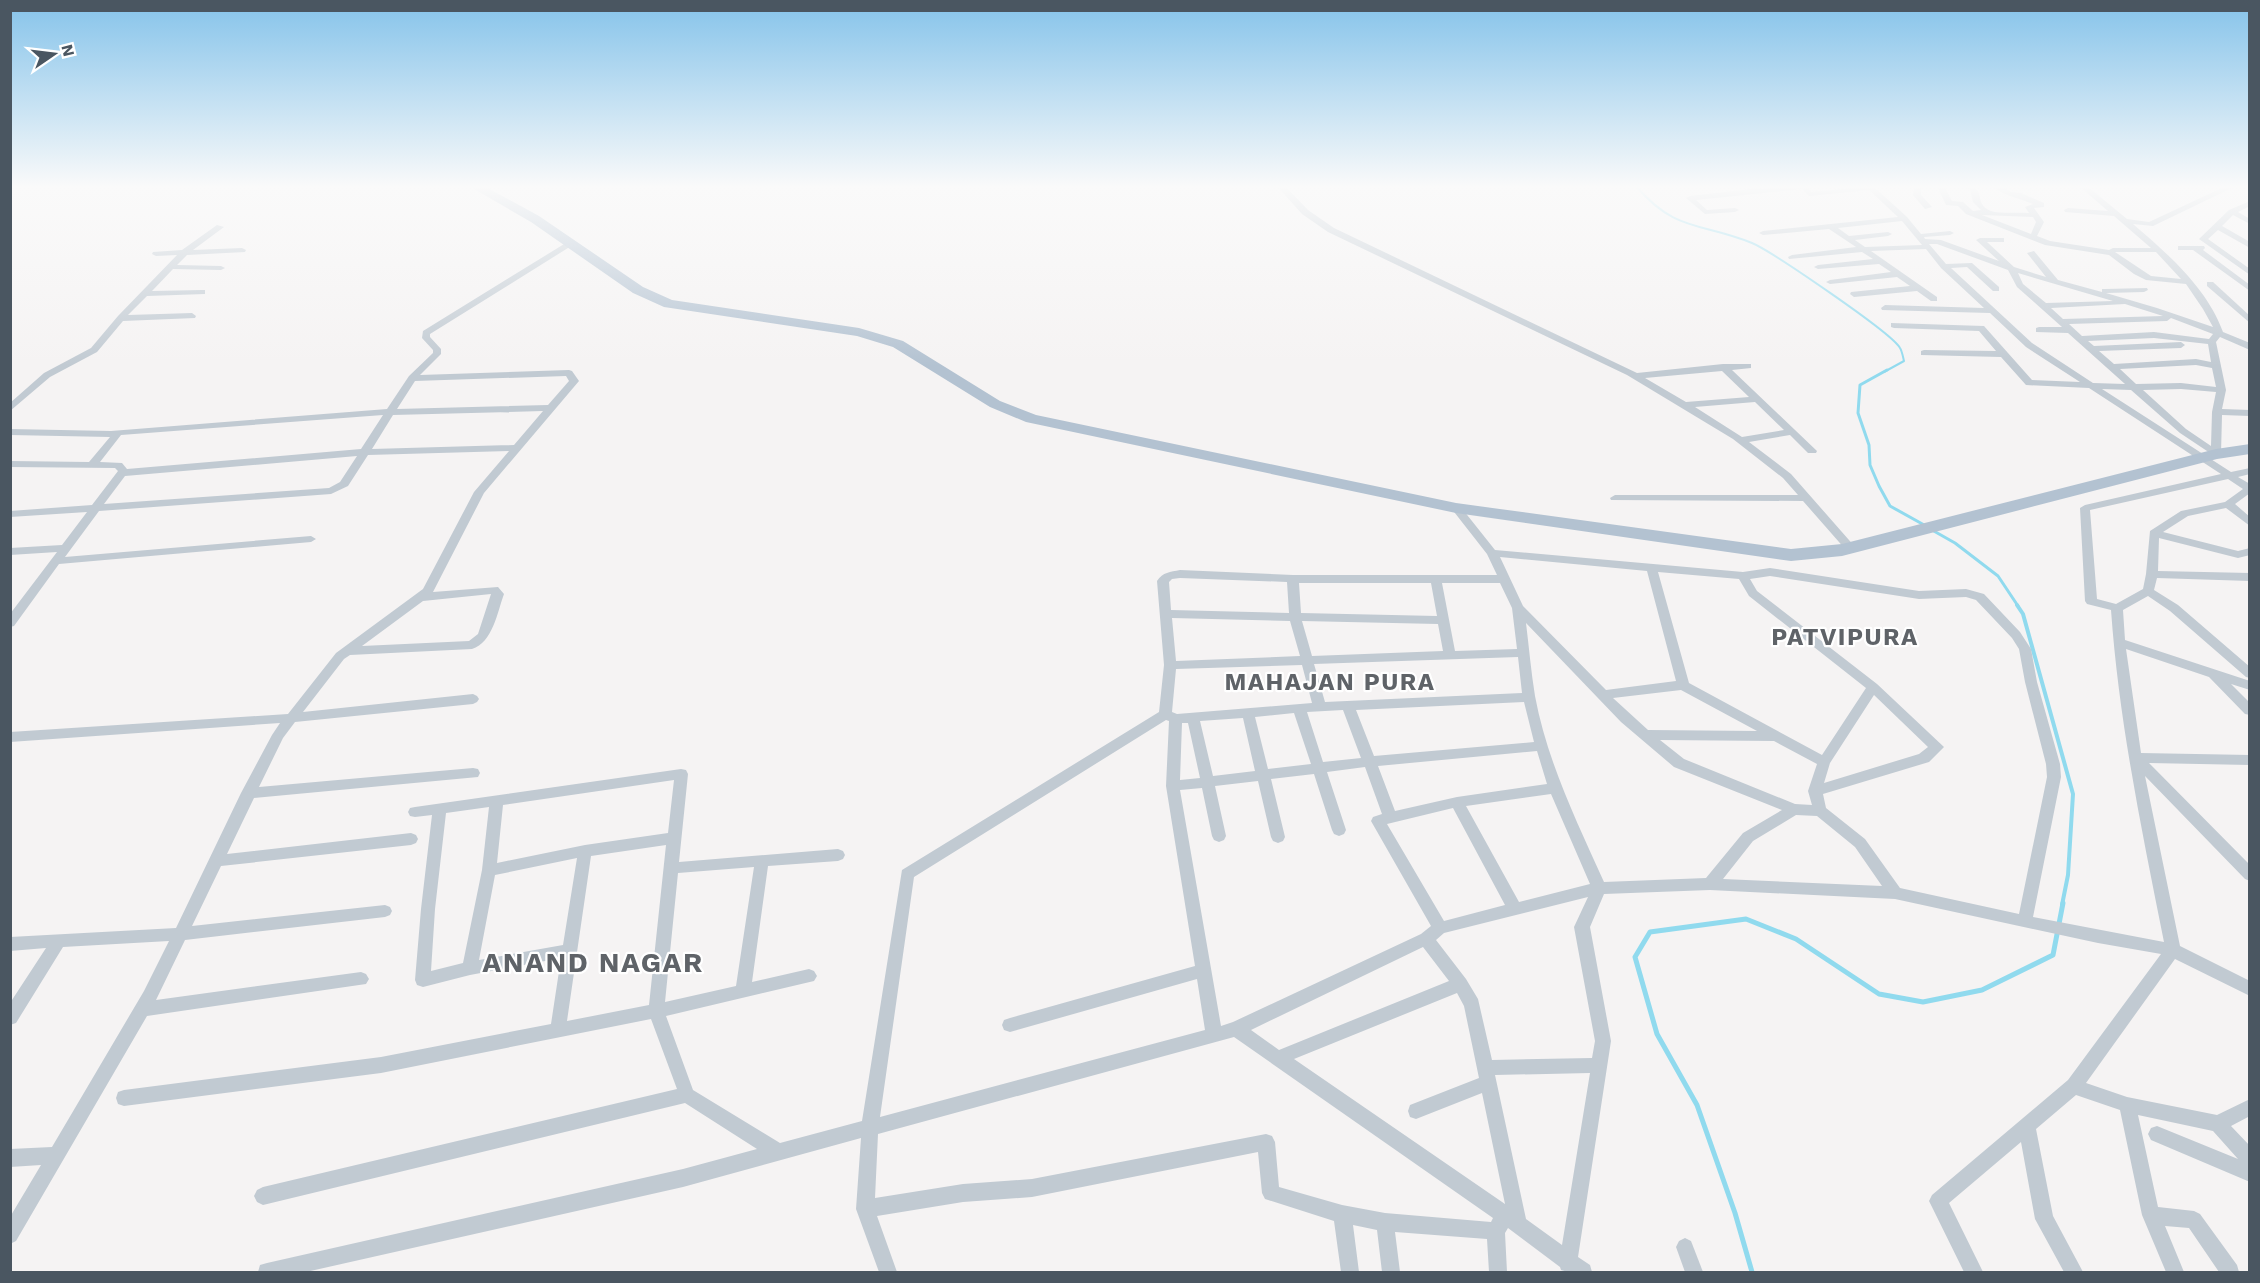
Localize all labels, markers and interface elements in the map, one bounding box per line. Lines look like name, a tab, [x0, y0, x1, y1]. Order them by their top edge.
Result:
north arrow	[24, 24, 84, 84]
text: N	[57, 42, 79, 59]
district label: PATVIPURA	[1771, 623, 1919, 651]
district label: MAHAJAN PURA	[1224, 668, 1436, 696]
district label: ANAND NAGAR	[482, 946, 704, 979]

